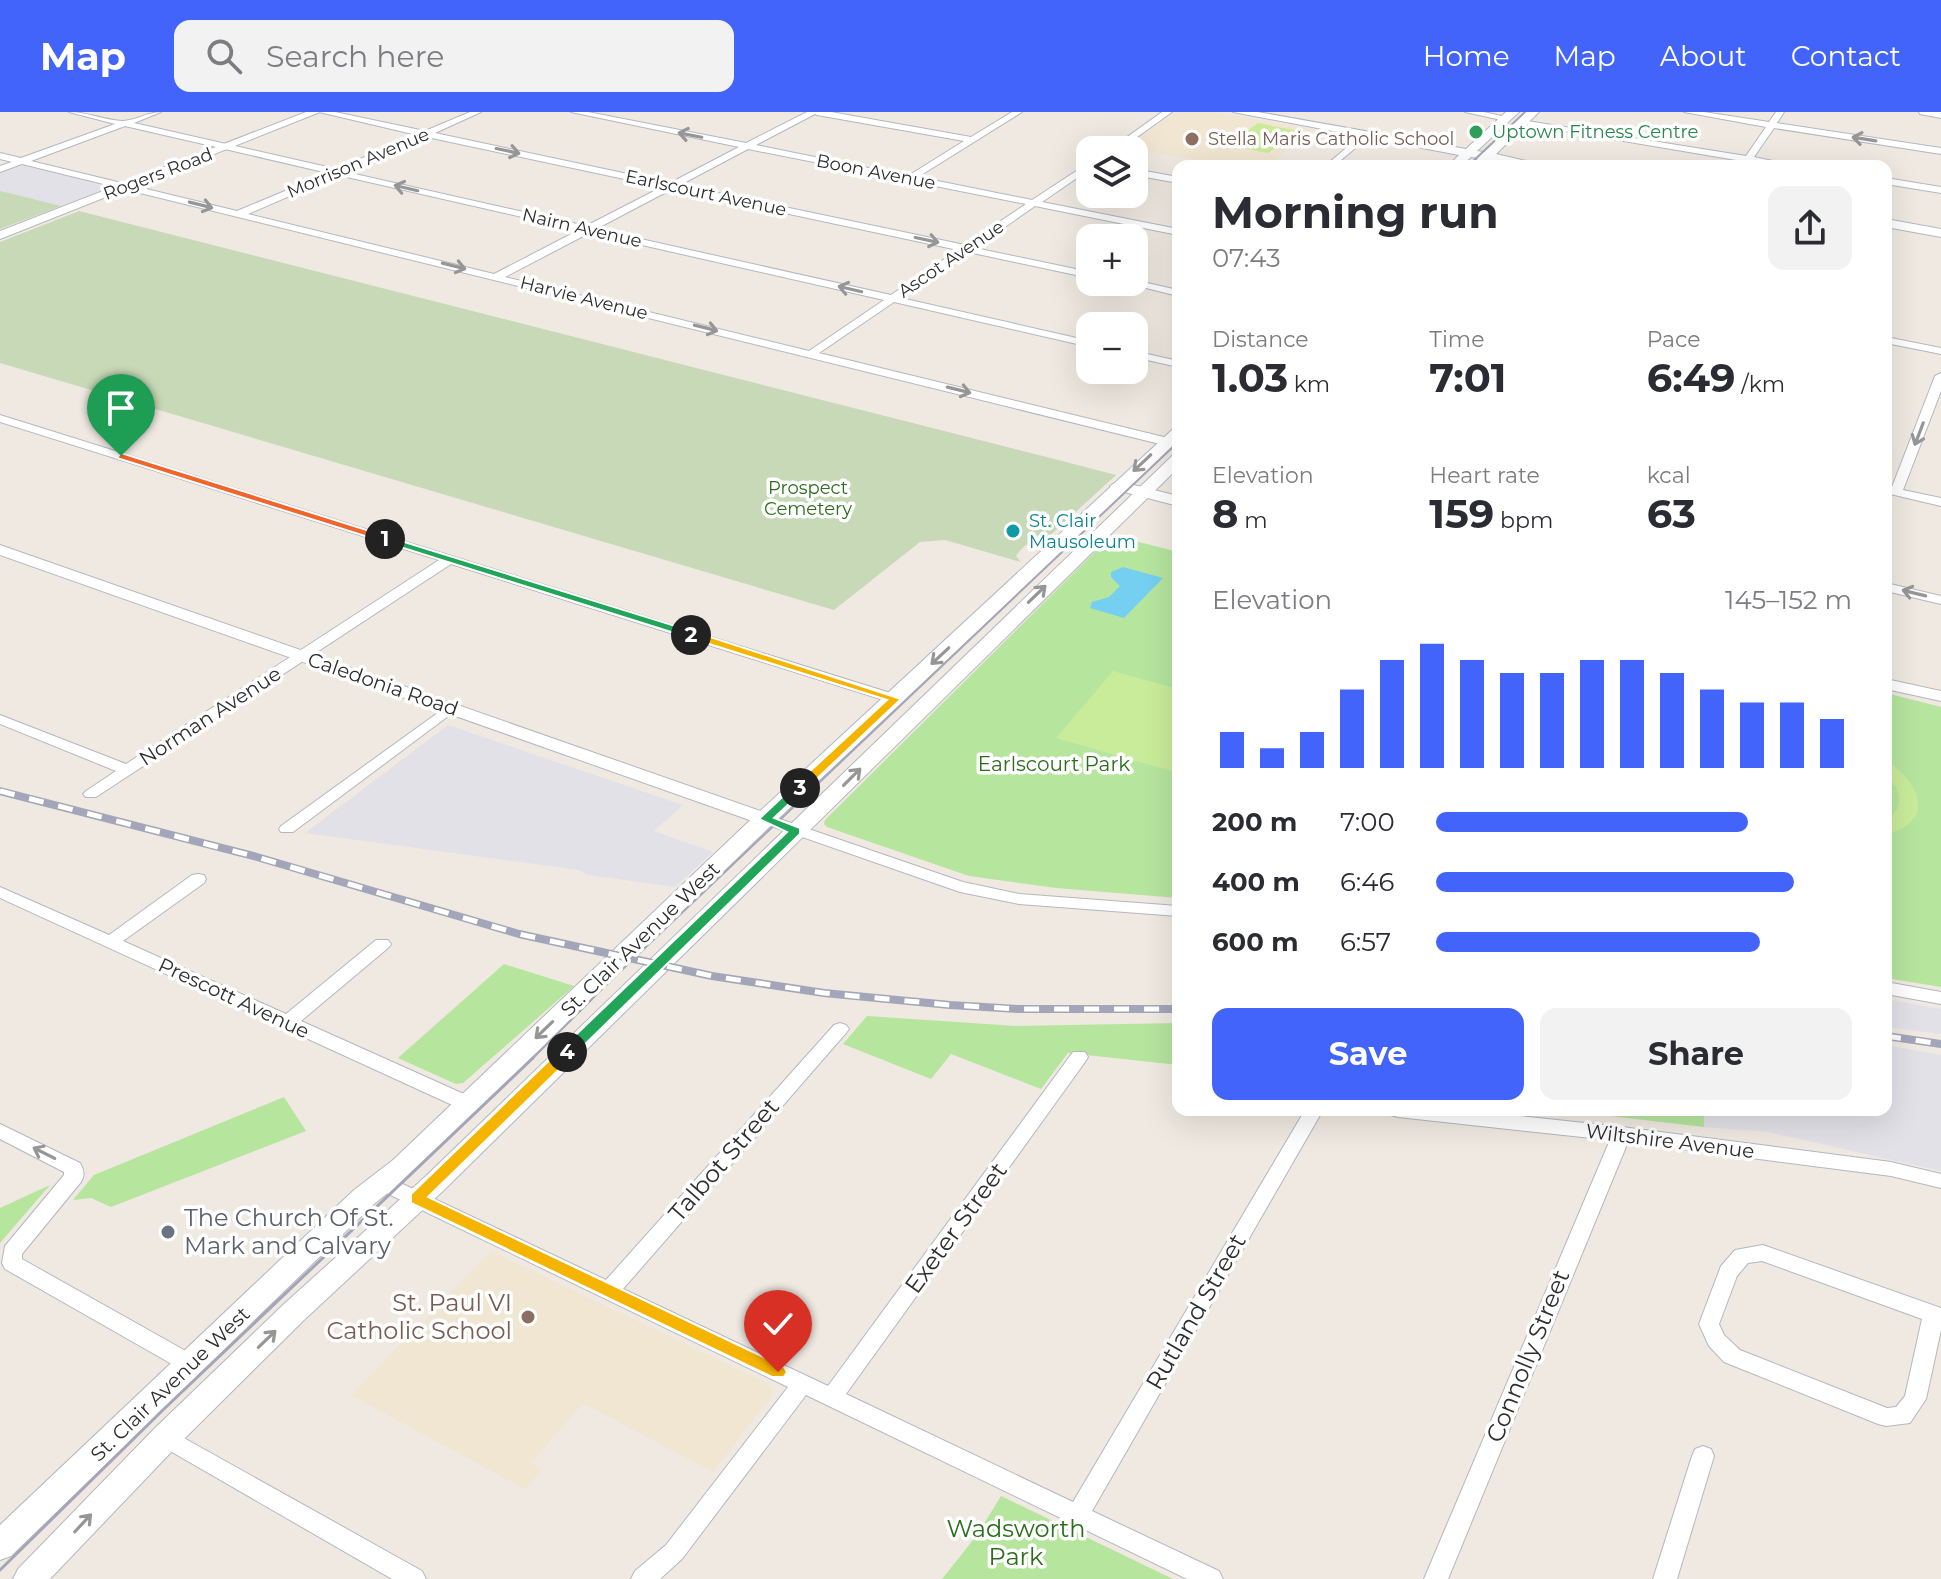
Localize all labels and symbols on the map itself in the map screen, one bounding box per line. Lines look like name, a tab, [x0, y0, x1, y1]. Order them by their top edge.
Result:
place label: Uptown Fitness Centre	[1492, 121, 1699, 143]
street label: Morrison Avenue	[284, 123, 433, 203]
marker: Uptown Fitness Centre	[1467, 123, 1485, 141]
one-way arrow	[677, 127, 703, 142]
place label: Stella Maris Catholic School	[1208, 128, 1454, 150]
marker: Stella Maris Catholic School	[1183, 130, 1201, 148]
one-way arrow	[1852, 131, 1877, 146]
street label: Rogers Road	[100, 143, 216, 205]
one-way arrow	[495, 144, 521, 159]
street label: Boon Avenue	[815, 150, 938, 194]
street label: Earlscourt Avenue	[623, 165, 789, 221]
one-way arrow	[393, 180, 419, 195]
one-way arrow	[188, 198, 213, 213]
street label: Nairn Avenue	[520, 204, 644, 252]
street label: Ascot Avenue	[894, 215, 1008, 302]
one-way arrow	[914, 233, 939, 248]
one-way arrow	[440, 260, 466, 275]
street label: Harvie Avenue	[518, 271, 650, 325]
one-way arrow	[838, 281, 864, 296]
one-way arrow	[693, 321, 719, 336]
pin	[87, 374, 155, 456]
one-way arrow	[945, 384, 971, 399]
one-way arrow	[1911, 421, 1925, 446]
one-way arrow	[1133, 454, 1153, 472]
park label: Prospect Cemetery	[764, 477, 852, 520]
place label: St. Clair Mausoleum	[1029, 510, 1136, 553]
pin: 1	[365, 519, 405, 559]
marker: St. Clair Mausoleum	[1004, 522, 1022, 540]
one-way arrow	[1027, 585, 1046, 604]
one-way arrow	[1901, 585, 1927, 600]
pin: 2	[671, 615, 711, 655]
street label: Caledonia Road	[305, 647, 461, 721]
one-way arrow	[931, 647, 951, 665]
street label: Norman Avenue	[135, 661, 285, 771]
park label: Earlscourt Park	[978, 752, 1130, 776]
pin: 3	[780, 768, 820, 808]
one-way arrow	[842, 768, 861, 787]
street label: St. Clair Avenue West	[555, 857, 725, 1021]
street label: Prescott Avenue	[155, 953, 313, 1043]
one-way arrow	[534, 1021, 554, 1040]
pin: 4	[547, 1032, 587, 1072]
street label: Talbot Street	[662, 1092, 785, 1227]
street label: Wiltshire Avenue	[1584, 1119, 1756, 1163]
one-way arrow	[32, 1145, 56, 1161]
street label: Exeter Street	[898, 1156, 1013, 1299]
place label: The Church Of St. Mark and Calvary	[184, 1203, 394, 1260]
marker: The Church Of St. Mark and Calvary	[159, 1223, 177, 1241]
street label: Rutland Street	[1139, 1228, 1252, 1395]
street label: Connolly Street	[1480, 1265, 1575, 1446]
place label: St. Paul VI Catholic School	[326, 1288, 512, 1345]
pin	[744, 1290, 812, 1372]
street label: St. Clair Avenue West	[85, 1302, 255, 1466]
marker: St. Paul VI Catholic School	[519, 1308, 537, 1326]
one-way arrow	[257, 1329, 277, 1348]
one-way arrow	[74, 1513, 93, 1533]
park label: Wadsworth Park	[947, 1514, 1085, 1571]

